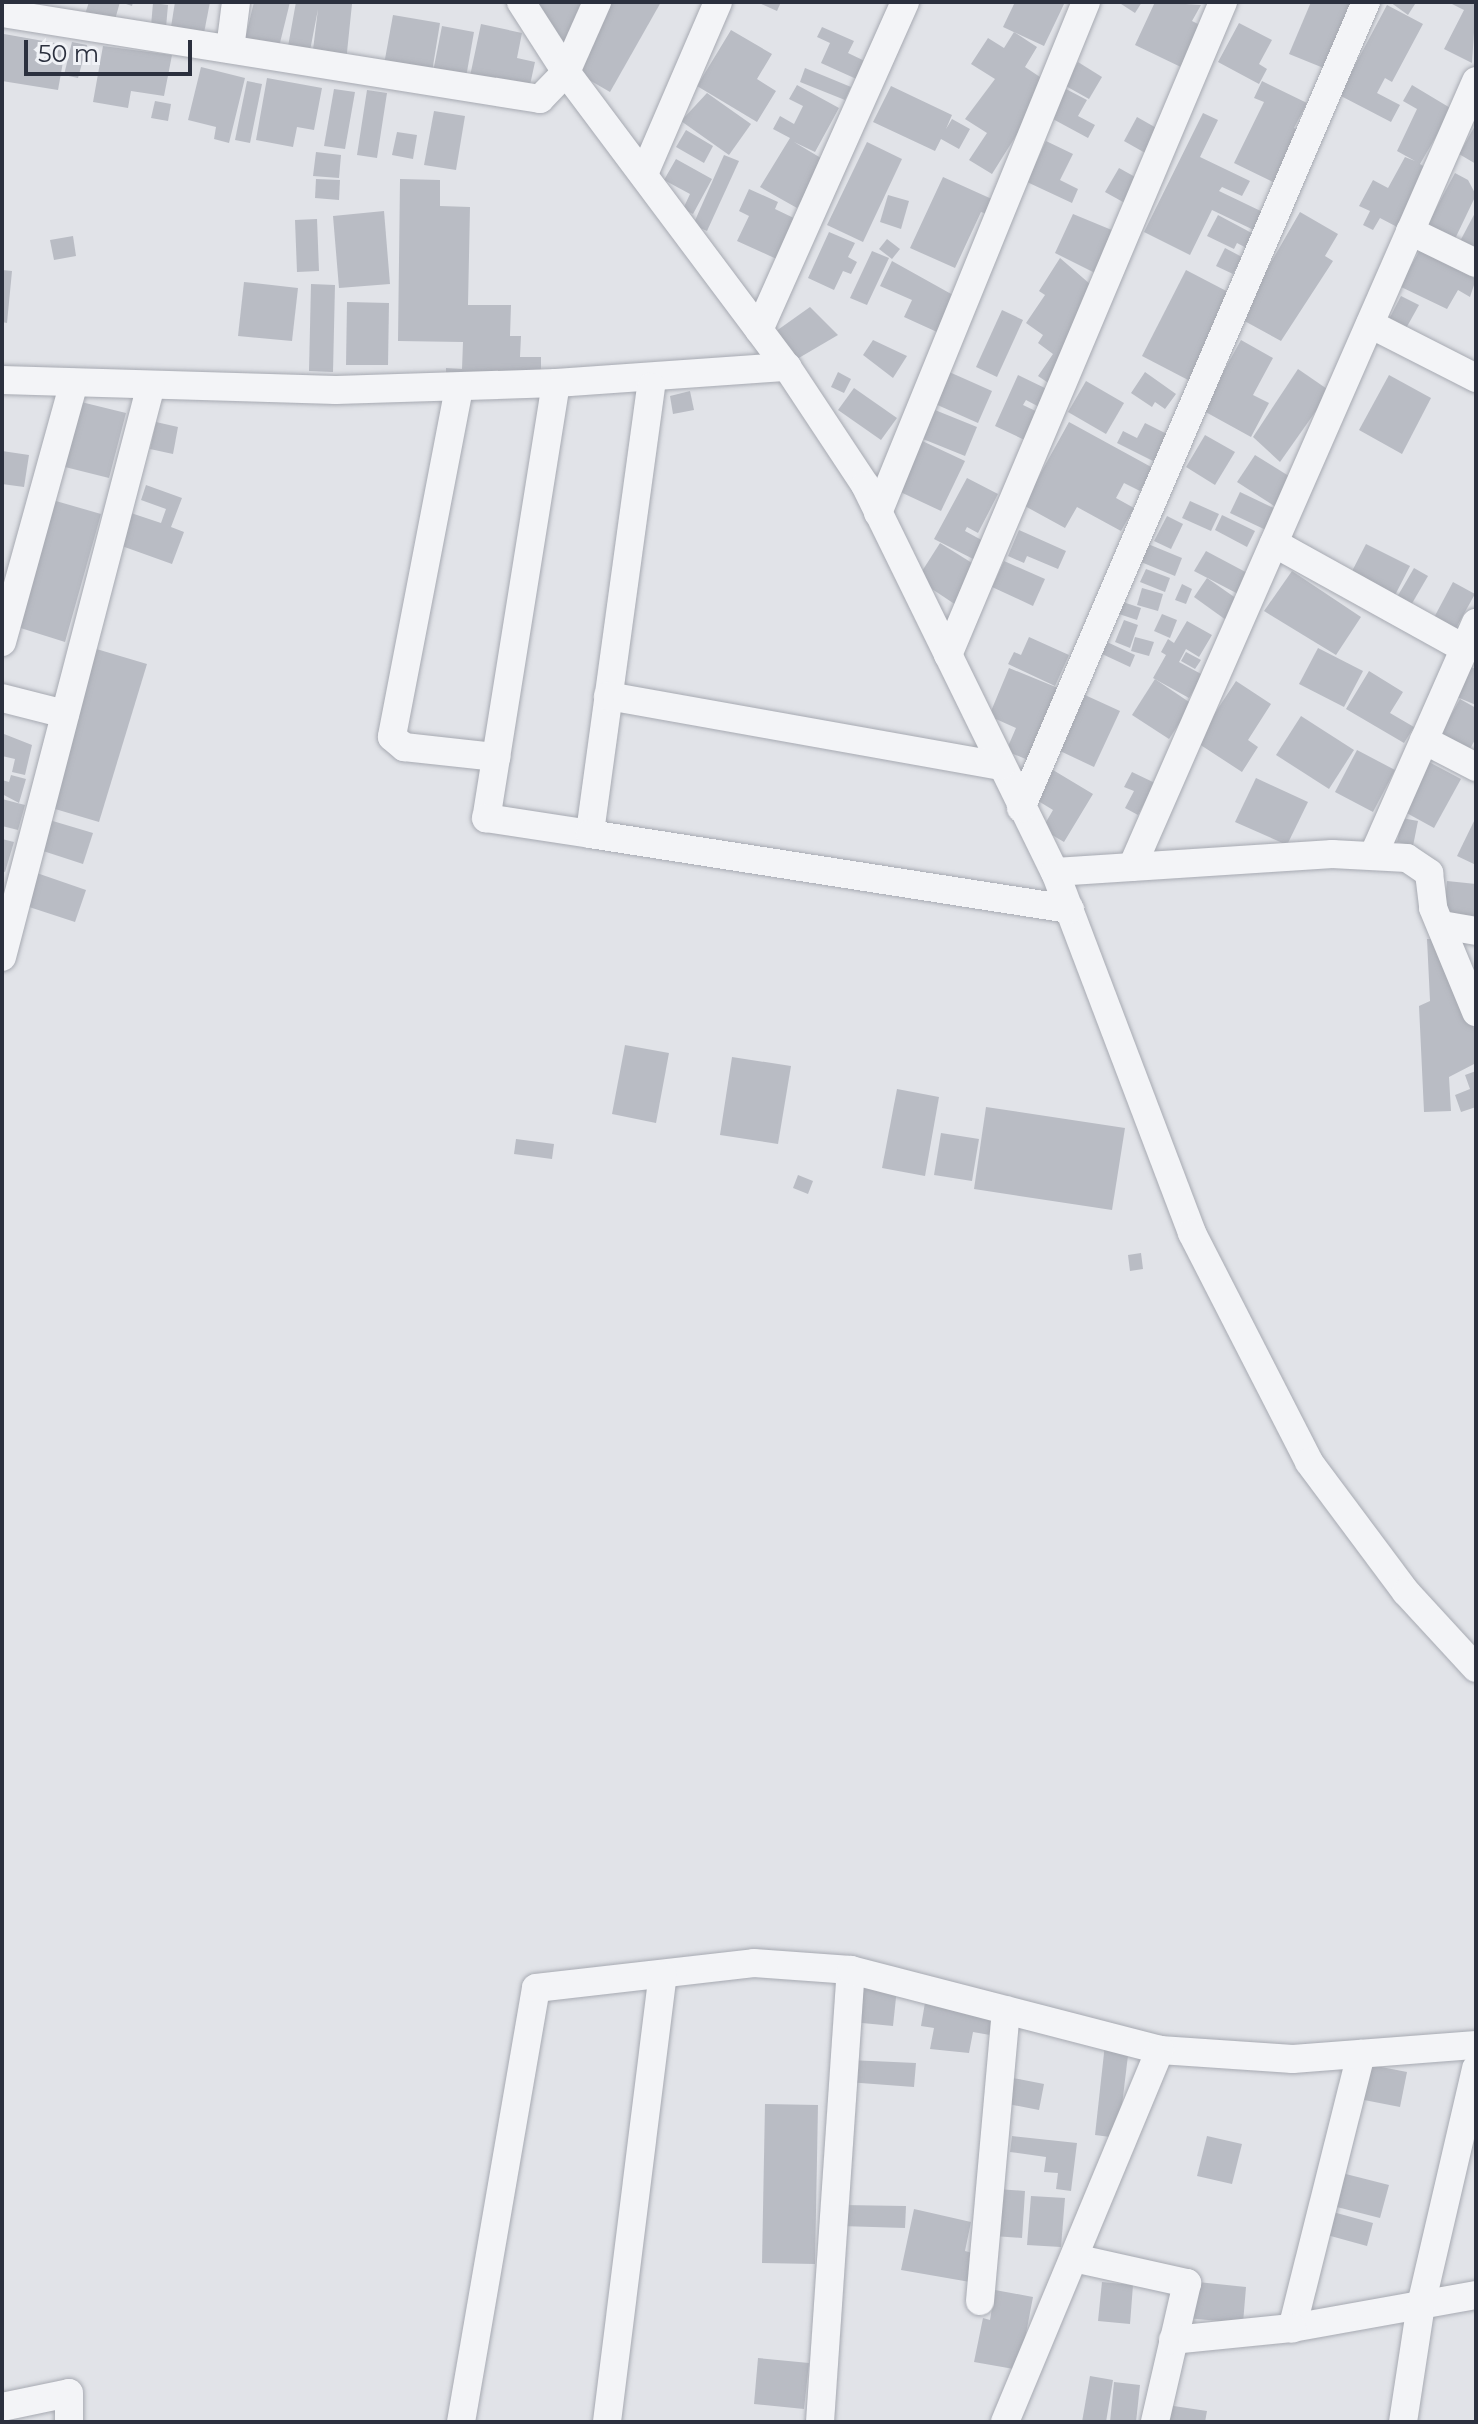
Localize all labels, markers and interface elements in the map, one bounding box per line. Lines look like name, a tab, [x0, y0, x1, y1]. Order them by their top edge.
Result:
scale bar	[28, 24, 196, 74]
text: 50 m	[38, 39, 99, 68]

